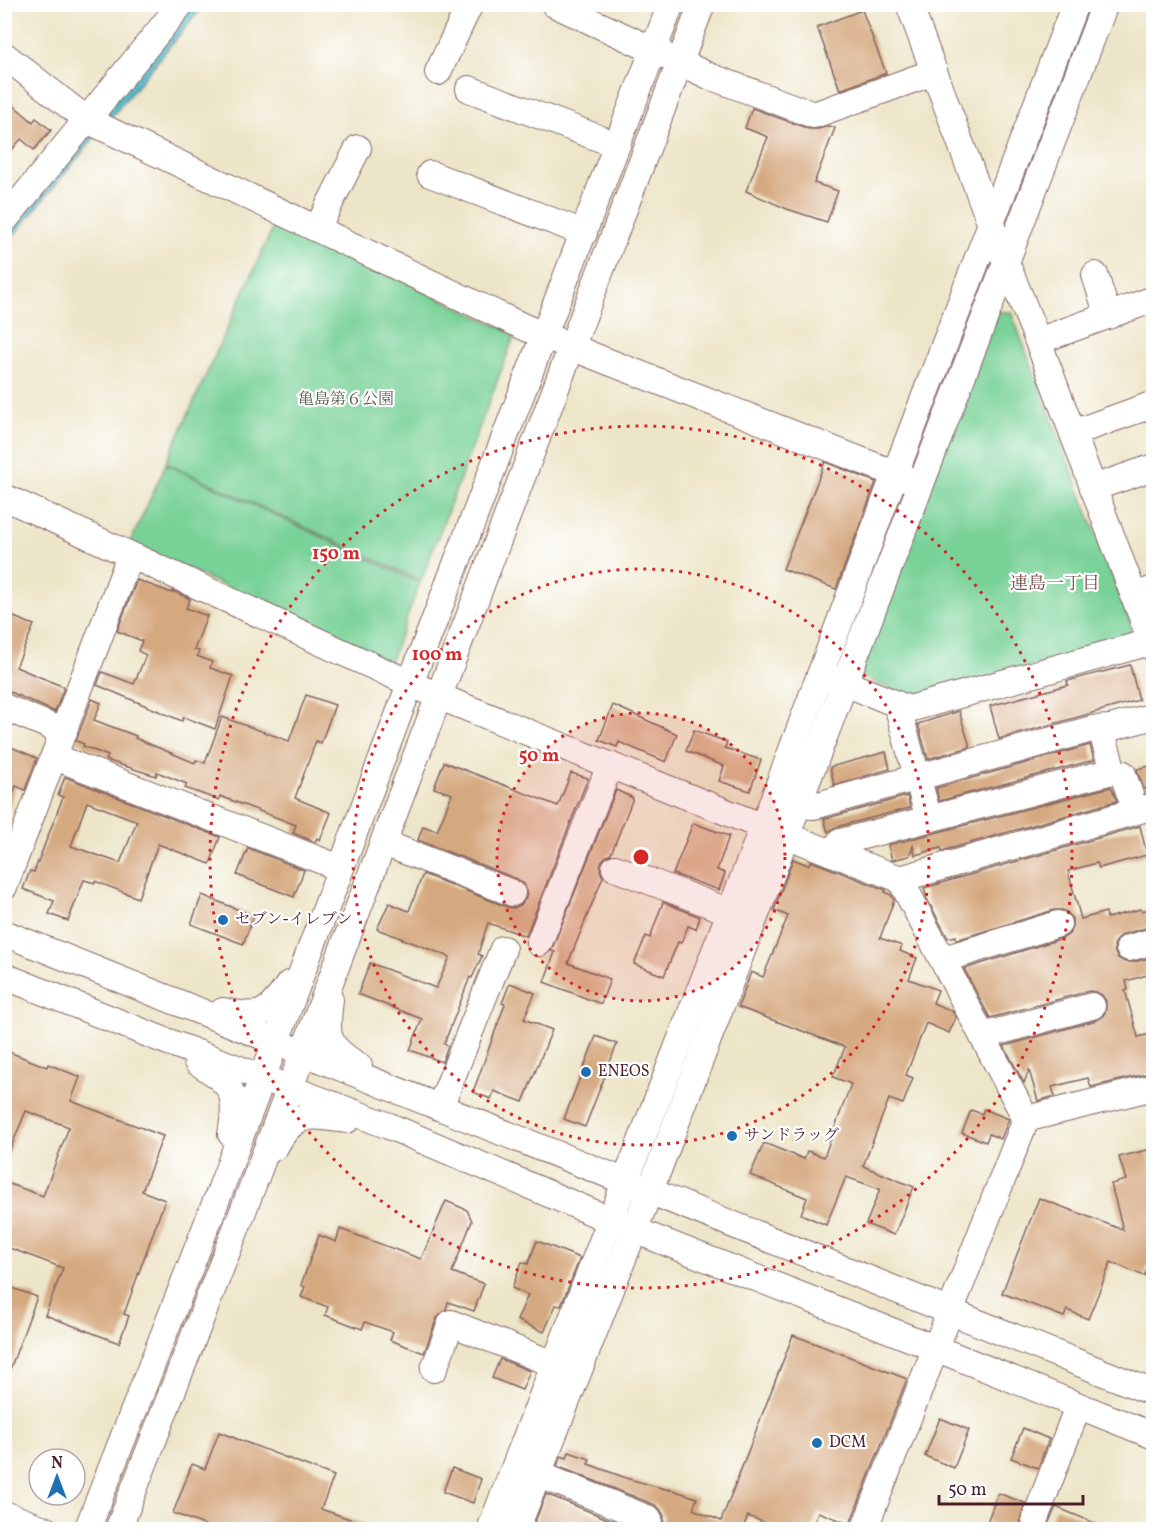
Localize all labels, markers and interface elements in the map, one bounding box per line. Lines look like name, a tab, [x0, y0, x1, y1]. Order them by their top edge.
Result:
park label: 亀島第６公園	[298, 389, 394, 411]
text: 150 m	[312, 542, 360, 567]
district label: 連島一丁目	[1010, 572, 1100, 597]
text: 100 m	[412, 643, 462, 668]
text: 50 m	[519, 744, 559, 769]
centre of rings	[631, 847, 651, 867]
place label: セブン-イレブン	[235, 909, 352, 931]
marker: セブン-イレブン	[216, 913, 230, 927]
place label: ENEOS	[598, 1061, 650, 1083]
marker: ENEOS	[579, 1065, 593, 1079]
place label: サンドラッグ	[744, 1125, 839, 1147]
marker: サンドラッグ	[725, 1129, 739, 1143]
place label: DCM	[829, 1432, 866, 1454]
marker: DCM	[810, 1436, 824, 1450]
north arrow	[27, 1447, 87, 1507]
text: N	[51, 1453, 63, 1475]
scale bar	[939, 1468, 1083, 1506]
text: 50 m	[948, 1478, 987, 1503]

